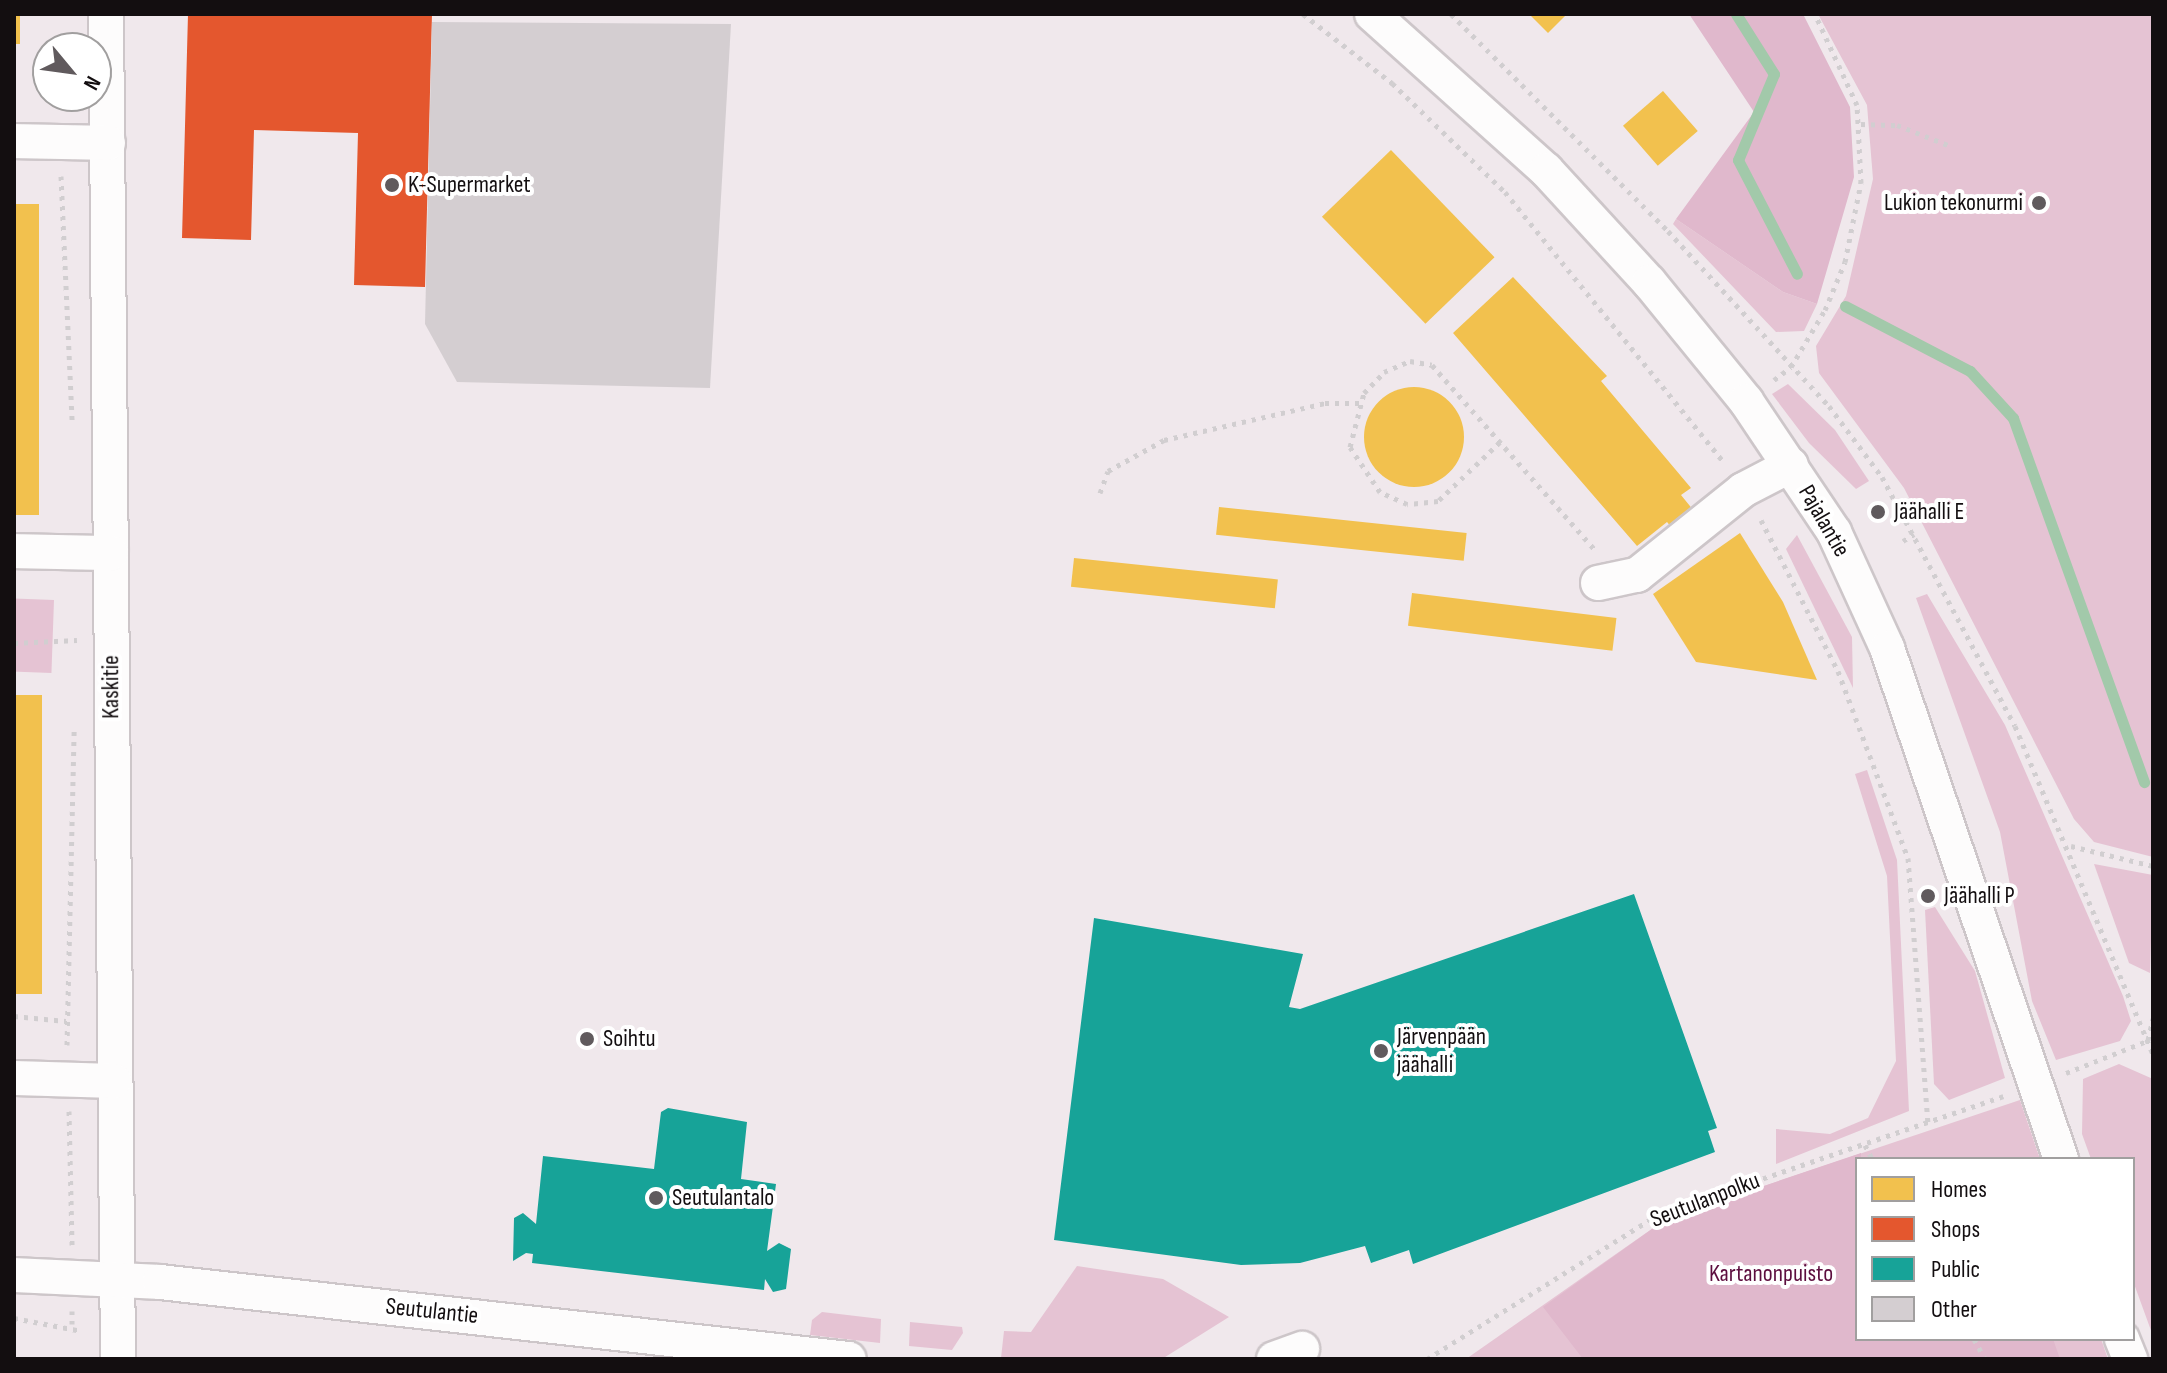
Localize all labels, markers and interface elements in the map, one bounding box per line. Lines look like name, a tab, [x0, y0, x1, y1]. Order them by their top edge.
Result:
north arrow	[32, 32, 112, 112]
text: N	[77, 71, 106, 95]
place label: K-Supermarket	[408, 171, 531, 199]
marker: K-Supermarket	[383, 176, 401, 194]
place label: Lukion tekonurmi	[1884, 189, 2023, 217]
marker: Lukion tekonurmi	[2030, 194, 2048, 212]
street label: Pajalantie	[1792, 480, 1856, 562]
place label: Jäähalli E	[1894, 498, 1965, 526]
marker: Jäähalli E	[1869, 503, 1887, 521]
street label: Kaskitie	[97, 655, 125, 719]
place label: Jäähalli P	[1944, 882, 2015, 910]
marker: Jäähalli P	[1919, 887, 1937, 905]
place label: Järvenpään jäähalli	[1397, 1023, 1486, 1079]
place label: Soihtu	[603, 1025, 655, 1053]
marker: Soihtu	[578, 1030, 596, 1048]
marker: Järvenpään jäähalli	[1372, 1042, 1390, 1060]
legend	[1855, 1157, 2135, 1341]
street label: Seutulanpolku	[1646, 1166, 1764, 1234]
text: Homes	[1931, 1175, 1987, 1204]
place label: Seutulantalo	[672, 1184, 774, 1212]
marker: Seutulantalo	[647, 1189, 665, 1207]
text: Shops	[1931, 1215, 1980, 1244]
text: Public	[1931, 1255, 1980, 1284]
park label: Kartanonpuisto	[1709, 1260, 1833, 1288]
street label: Seutulantie	[384, 1292, 480, 1330]
text: Other	[1931, 1295, 1977, 1324]

